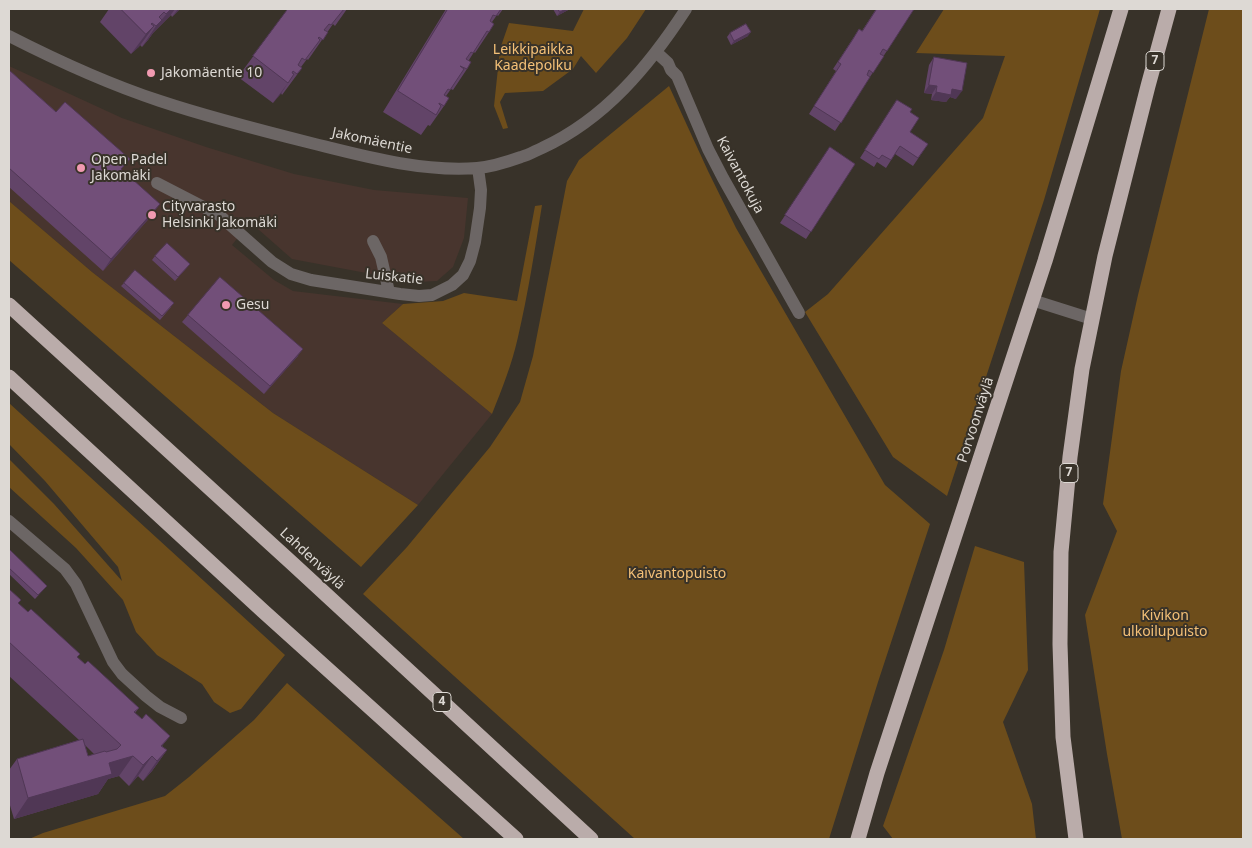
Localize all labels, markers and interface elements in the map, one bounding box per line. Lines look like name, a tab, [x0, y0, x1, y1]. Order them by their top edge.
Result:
park label: Leikkipaikka Kaadepolku	[493, 42, 573, 74]
road number: 7	[1146, 51, 1164, 70]
place label: Jakomäentie 10	[161, 65, 262, 81]
marker: Jakomäentie 10	[145, 67, 157, 79]
street label: Jakomäentie	[330, 124, 414, 158]
street label: Kaivantokuja	[713, 134, 767, 216]
place label: Open Padel Jakomäki	[91, 152, 167, 184]
marker: Open Padel Jakomäki	[75, 162, 87, 174]
place label: Cityvarasto Helsinki Jakomäki	[162, 199, 277, 232]
marker: Cityvarasto Helsinki Jakomäki	[146, 209, 158, 221]
street label: Luiskatie	[364, 266, 424, 288]
place label: Gesu	[236, 297, 269, 313]
marker: Gesu	[220, 299, 232, 311]
street label: Porvoonväylä	[954, 375, 998, 465]
road number: 7	[1060, 463, 1078, 482]
street label: Lahdenväylä	[276, 525, 348, 593]
park label: Kaivantopuisto	[628, 566, 726, 582]
park label: Kivikon ulkoilupuisto	[1122, 608, 1208, 640]
road number: 4	[433, 692, 451, 712]

